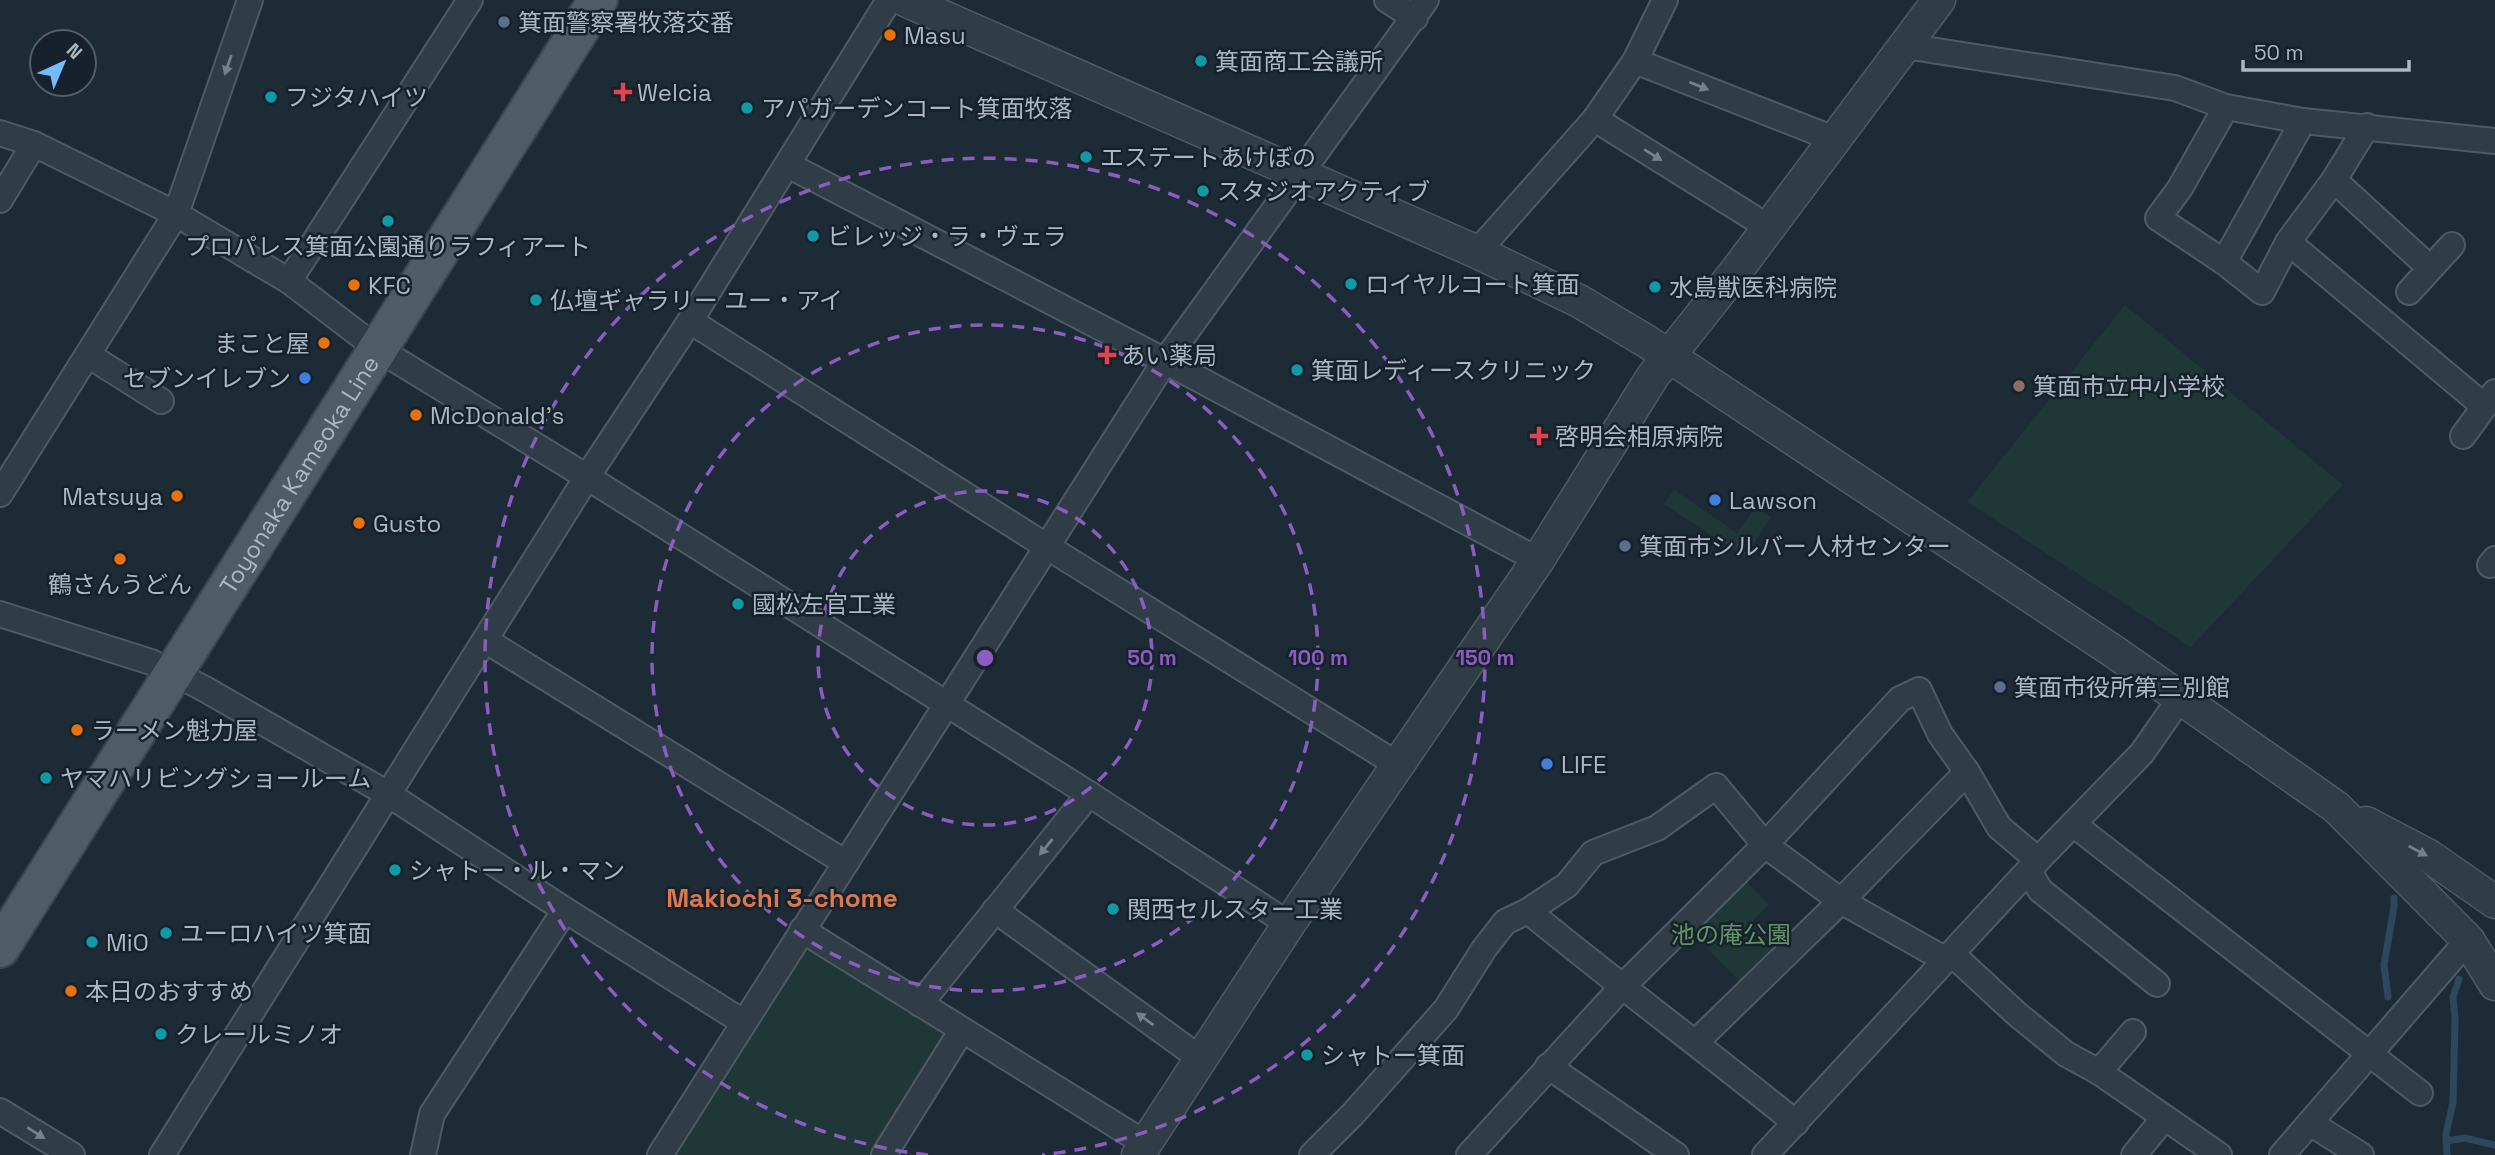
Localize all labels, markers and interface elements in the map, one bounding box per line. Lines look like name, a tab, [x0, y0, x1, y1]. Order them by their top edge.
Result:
place label: 箕面警察署牧落交番	[518, 7, 734, 38]
marker: 箕面警察署牧落交番	[496, 14, 512, 30]
place label: Masu	[904, 20, 966, 51]
marker: Masu	[882, 27, 898, 43]
north arrow	[28, 28, 98, 98]
scale bar	[2243, 28, 2409, 72]
text: N	[61, 38, 88, 65]
text: 50 m	[2254, 39, 2304, 66]
place label: 箕面商工会議所	[1215, 46, 1383, 77]
marker: 箕面商工会議所	[1193, 53, 1209, 69]
one-way arrow	[222, 54, 233, 75]
place label: Welcia	[637, 77, 712, 108]
one-way arrow	[1688, 80, 1709, 91]
place label: フジタハイツ	[285, 82, 428, 113]
marker: Welcia	[615, 84, 631, 100]
marker: フジタハイツ	[263, 89, 279, 105]
place label: アパガーデンコート箕面牧落	[761, 93, 1073, 124]
marker: アパガーデンコート箕面牧落	[739, 100, 755, 116]
place label: エステートあけぼの	[1100, 142, 1316, 173]
marker: エステートあけぼの	[1078, 149, 1094, 165]
one-way arrow	[1644, 149, 1663, 162]
place label: スタジオアクティブ	[1217, 176, 1430, 207]
marker: スタジオアクティブ	[1195, 183, 1211, 199]
marker: プロパレス箕面公園通りラフィアート	[380, 213, 396, 229]
place label: ビレッジ・ラ・ヴェラ	[827, 221, 1067, 252]
marker: ビレッジ・ラ・ヴェラ	[805, 228, 821, 244]
place label: プロパレス箕面公園通りラフィアート	[185, 231, 591, 262]
place label: ロイヤルコート箕面	[1365, 269, 1580, 300]
place label: KFC	[368, 270, 411, 301]
place label: 水島獣医科病院	[1669, 272, 1837, 303]
marker: ロイヤルコート箕面	[1343, 276, 1359, 292]
marker: KFC	[346, 277, 362, 293]
marker: 水島獣医科病院	[1647, 279, 1663, 295]
place label: 仏壇ギャラリー ユー・アイ	[550, 285, 843, 316]
marker: 仏壇ギャラリー ユー・アイ	[528, 292, 544, 308]
place label: まこと屋	[214, 328, 310, 359]
marker: まこと屋	[316, 335, 332, 351]
place label: あい薬局	[1121, 340, 1217, 371]
marker: あい薬局	[1099, 347, 1115, 363]
street label: Toyonaka Kameoka Line	[212, 349, 386, 599]
place label: 箕面レディースクリニック	[1311, 355, 1596, 386]
marker: 箕面レディースクリニック	[1289, 362, 1305, 378]
place label: セブンイレブン	[123, 363, 291, 394]
marker: セブンイレブン	[297, 370, 313, 386]
place label: 箕面市立中小学校	[2033, 371, 2225, 402]
marker: 箕面市立中小学校	[2011, 378, 2027, 394]
place label: McDonald's	[430, 400, 564, 431]
marker: McDonald's	[408, 407, 424, 423]
place label: 啓明会相原病院	[1555, 421, 1723, 452]
marker: 啓明会相原病院	[1529, 426, 1549, 446]
place label: Matsuya	[62, 481, 163, 512]
place label: Lawson	[1729, 485, 1817, 516]
marker: Matsuya	[169, 488, 185, 504]
marker: Lawson	[1707, 492, 1723, 508]
place label: Gusto	[373, 508, 441, 539]
marker: Gusto	[351, 515, 367, 531]
place label: 箕面市シルバー人材センター	[1639, 531, 1951, 562]
marker: 箕面市シルバー人材センター	[1617, 538, 1633, 554]
marker: 鶴さんうどん	[112, 551, 128, 567]
place label: 鶴さんうどん	[48, 569, 192, 600]
place label: 國松左官工業	[752, 589, 896, 620]
marker: 國松左官工業	[730, 596, 746, 612]
text: 50 m	[1127, 644, 1177, 671]
text: 100 m	[1288, 644, 1348, 671]
text: 150 m	[1456, 644, 1514, 671]
centre of rings	[973, 646, 997, 670]
place label: 箕面市役所第三別館	[2014, 672, 2230, 703]
marker: 箕面市役所第三別館	[1992, 679, 2008, 695]
place label: ラーメン魁力屋	[91, 715, 258, 746]
marker: ラーメン魁力屋	[69, 722, 85, 738]
place label: LIFE	[1561, 749, 1606, 780]
marker: LIFE	[1539, 756, 1555, 772]
place label: ヤマハリビングショールーム	[60, 763, 371, 794]
marker: ヤマハリビングショールーム	[38, 770, 54, 786]
one-way arrow	[1040, 838, 1054, 856]
one-way arrow	[2409, 844, 2429, 856]
place label: シャトー・ル・マン	[409, 855, 625, 886]
marker: シャトー・ル・マン	[387, 862, 403, 878]
district label: Makiochi 3-chome	[666, 881, 898, 915]
place label: 関西セルスター工業	[1127, 894, 1343, 925]
marker: 関西セルスター工業	[1105, 901, 1121, 917]
place label: ユーロハイツ箕面	[180, 918, 372, 949]
park label: 池の庵公園	[1671, 919, 1791, 950]
marker: ユーロハイツ箕面	[158, 925, 174, 941]
place label: MiO	[106, 927, 149, 958]
marker: MiO	[84, 934, 100, 950]
place label: 本日のおすすめ	[85, 976, 253, 1007]
marker: 本日のおすすめ	[63, 983, 79, 999]
one-way arrow	[1136, 1012, 1154, 1026]
place label: クレールミノオ	[175, 1019, 343, 1050]
marker: クレールミノオ	[153, 1026, 169, 1042]
place label: シャトー箕面	[1321, 1040, 1465, 1071]
marker: シャトー箕面	[1299, 1047, 1315, 1063]
one-way arrow	[26, 1126, 45, 1139]

